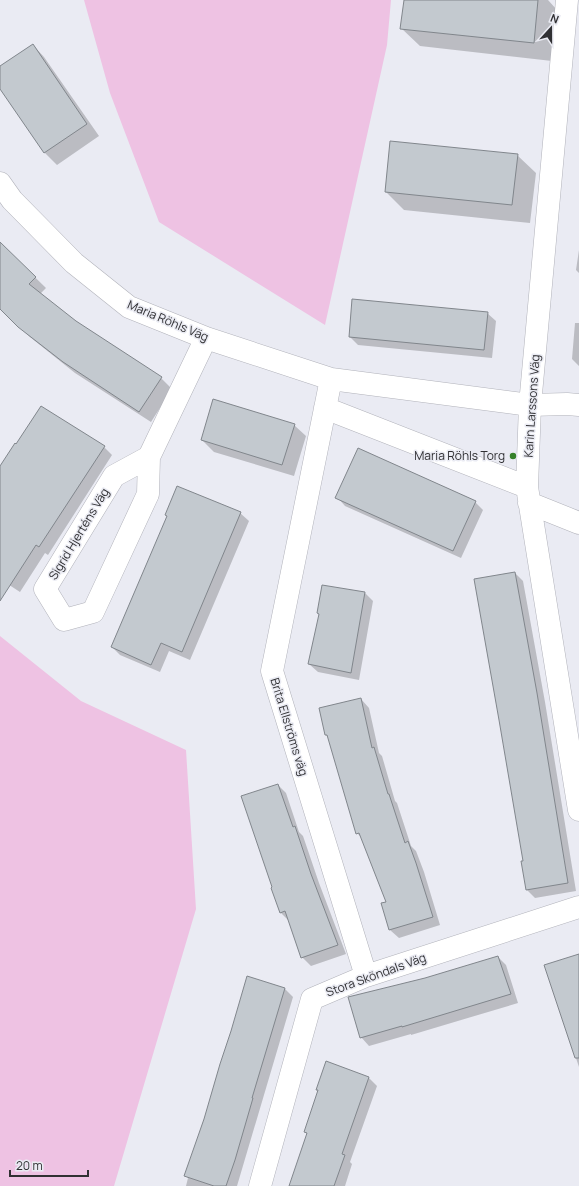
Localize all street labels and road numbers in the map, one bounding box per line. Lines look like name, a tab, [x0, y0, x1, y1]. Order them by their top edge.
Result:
street label: Maria Röhls Väg	[125, 296, 211, 345]
street label: Karin Larssons Väg	[519, 354, 544, 458]
street label: Sigrid Hjerténs Väg	[44, 485, 113, 583]
street label: Brita Ellströms väg	[266, 676, 312, 778]
street label: Stora Sköndals Väg	[323, 949, 428, 1001]

